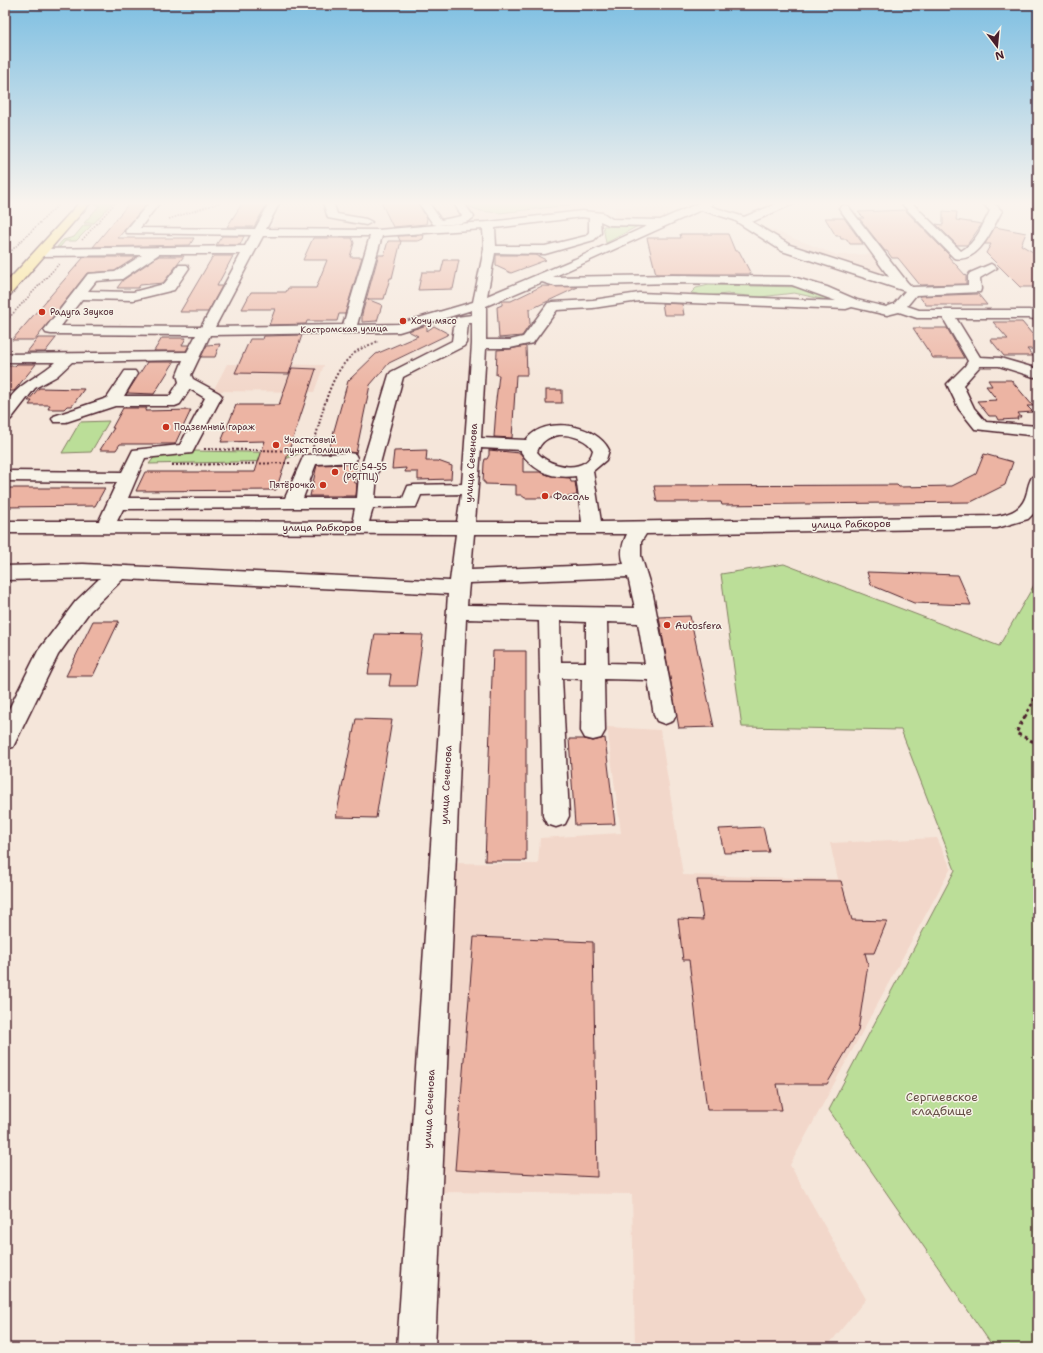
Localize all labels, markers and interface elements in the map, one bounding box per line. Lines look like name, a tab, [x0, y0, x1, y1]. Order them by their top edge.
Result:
north arrow	[977, 26, 1017, 66]
text: N	[993, 47, 1006, 64]
place label: Радуга Звуков	[50, 306, 114, 318]
marker: Радуга Звуков	[37, 307, 47, 317]
place label: Хочу мясо	[411, 315, 457, 327]
marker: Хочу мясо	[398, 316, 408, 326]
street label: Костромская улица	[300, 322, 388, 336]
place label: Подземный гараж	[174, 421, 255, 433]
marker: Подземный гараж	[161, 422, 171, 432]
street label: улица Сеченова	[462, 422, 480, 503]
place label: Участковый пункт полиции	[284, 434, 351, 456]
marker: Участковый пункт полиции	[271, 440, 281, 450]
place label: ГТС 54-55 (РРТПЦ)	[343, 461, 387, 483]
marker: ГТС 54-55 (РРТПЦ)	[330, 467, 340, 477]
place label: Пятёрочка	[269, 479, 315, 491]
marker: Пятёрочка	[318, 480, 328, 490]
place label: Фасоль	[553, 490, 589, 503]
marker: Фасоль	[540, 491, 550, 501]
street label: улица Рабкоров	[811, 517, 891, 531]
street label: улица Рабкоров	[282, 521, 362, 534]
place label: Autosfera	[675, 619, 722, 632]
marker: Autosfera	[662, 620, 672, 630]
street label: улица Сеченова	[437, 744, 455, 825]
street label: улица Сеченова	[420, 1068, 438, 1149]
park label: Сергиевское кладбище	[906, 1089, 978, 1119]

